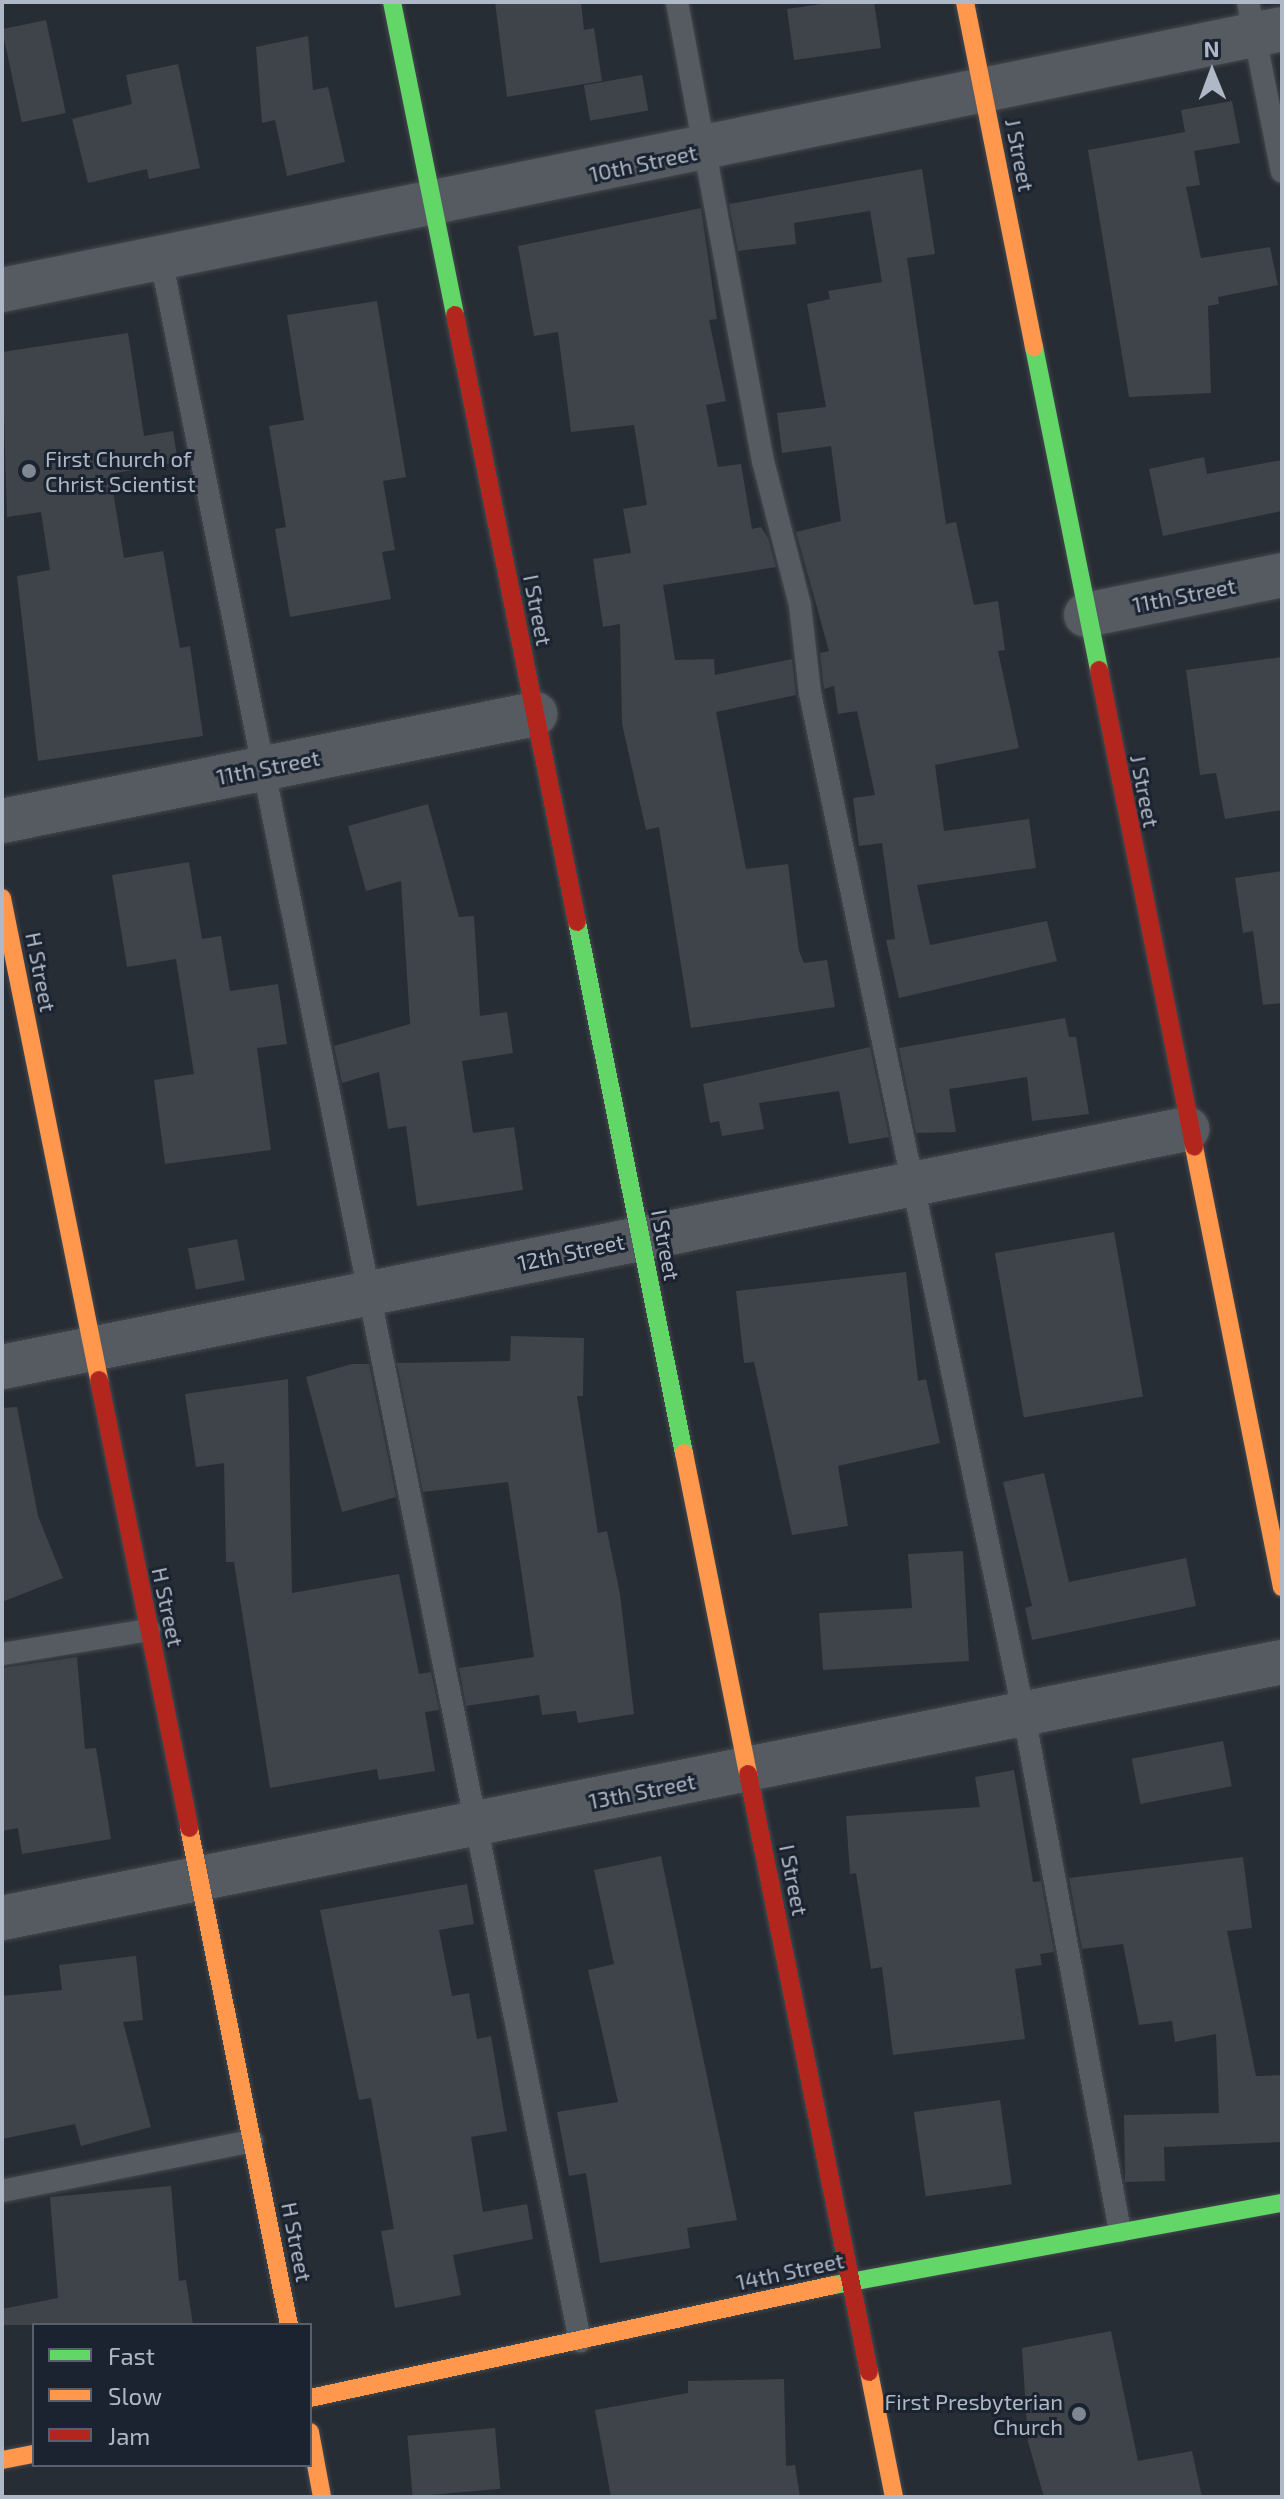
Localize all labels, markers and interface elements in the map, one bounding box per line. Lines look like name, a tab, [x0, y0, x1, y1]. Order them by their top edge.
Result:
north arrow	[1172, 32, 1252, 112]
text: N	[1203, 35, 1220, 61]
street label: J Street	[1000, 116, 1040, 194]
street label: 10th Street	[587, 139, 699, 187]
place label: First Church of Christ Scientist	[45, 445, 196, 496]
marker: First Church of Christ Scientist	[20, 462, 38, 480]
street label: I Street	[518, 572, 558, 648]
street label: 11th Street	[1130, 572, 1238, 618]
street label: 11th Street	[214, 744, 322, 790]
street label: J Street	[1125, 752, 1165, 830]
street label: H Street	[20, 930, 62, 1014]
street label: I Street	[646, 1207, 686, 1283]
street label: 12th Street	[515, 1228, 627, 1276]
street label: H Street	[147, 1565, 189, 1649]
street label: 13th Street	[586, 1768, 698, 1814]
street label: I Street	[774, 1842, 814, 1918]
street label: H Street	[276, 2200, 318, 2284]
street label: 14th Street	[734, 2247, 846, 2295]
legend	[32, 2323, 312, 2467]
text: Fast	[108, 2341, 155, 2370]
text: Slow	[108, 2381, 162, 2410]
place label: First Presbyterian Church	[884, 2388, 1063, 2440]
marker: First Presbyterian Church	[1070, 2405, 1088, 2423]
text: Jam	[108, 2421, 150, 2450]

